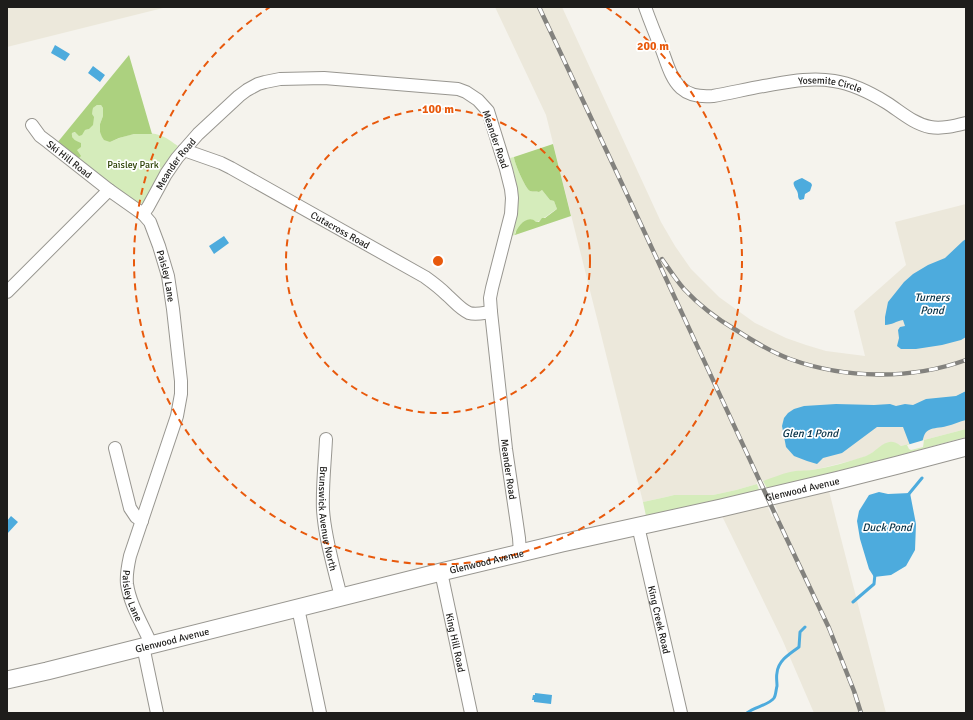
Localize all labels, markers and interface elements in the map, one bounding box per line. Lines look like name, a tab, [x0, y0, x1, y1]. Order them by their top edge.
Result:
text: 200 m	[637, 39, 669, 54]
street label: Yosemite Circle	[797, 74, 864, 96]
text: 100 m	[422, 102, 454, 117]
street label: Meander Road	[479, 108, 511, 170]
street label: Meander Road	[154, 136, 199, 192]
street label: Ski Hill Road	[44, 138, 94, 181]
park label: Paisley Park	[107, 159, 159, 171]
street label: Cutacross Road	[308, 209, 372, 252]
street label: Paisley Lane	[154, 249, 177, 303]
centre of rings	[431, 254, 445, 268]
water label: Turners Pond	[915, 291, 951, 317]
water label: Glen 1 Pond	[782, 427, 839, 440]
street label: Meander Road	[498, 438, 518, 500]
street label: Brunswick Avenue North	[316, 466, 339, 572]
street label: Glenwood Avenue	[764, 475, 841, 504]
water label: Duck Pond	[862, 521, 913, 534]
street label: Glenwood Avenue	[448, 547, 525, 577]
street label: Paisley Lane	[120, 569, 144, 624]
street label: King Creek Road	[645, 584, 672, 655]
street label: King Hill Road	[443, 612, 467, 673]
street label: Glenwood Avenue	[134, 625, 211, 656]

